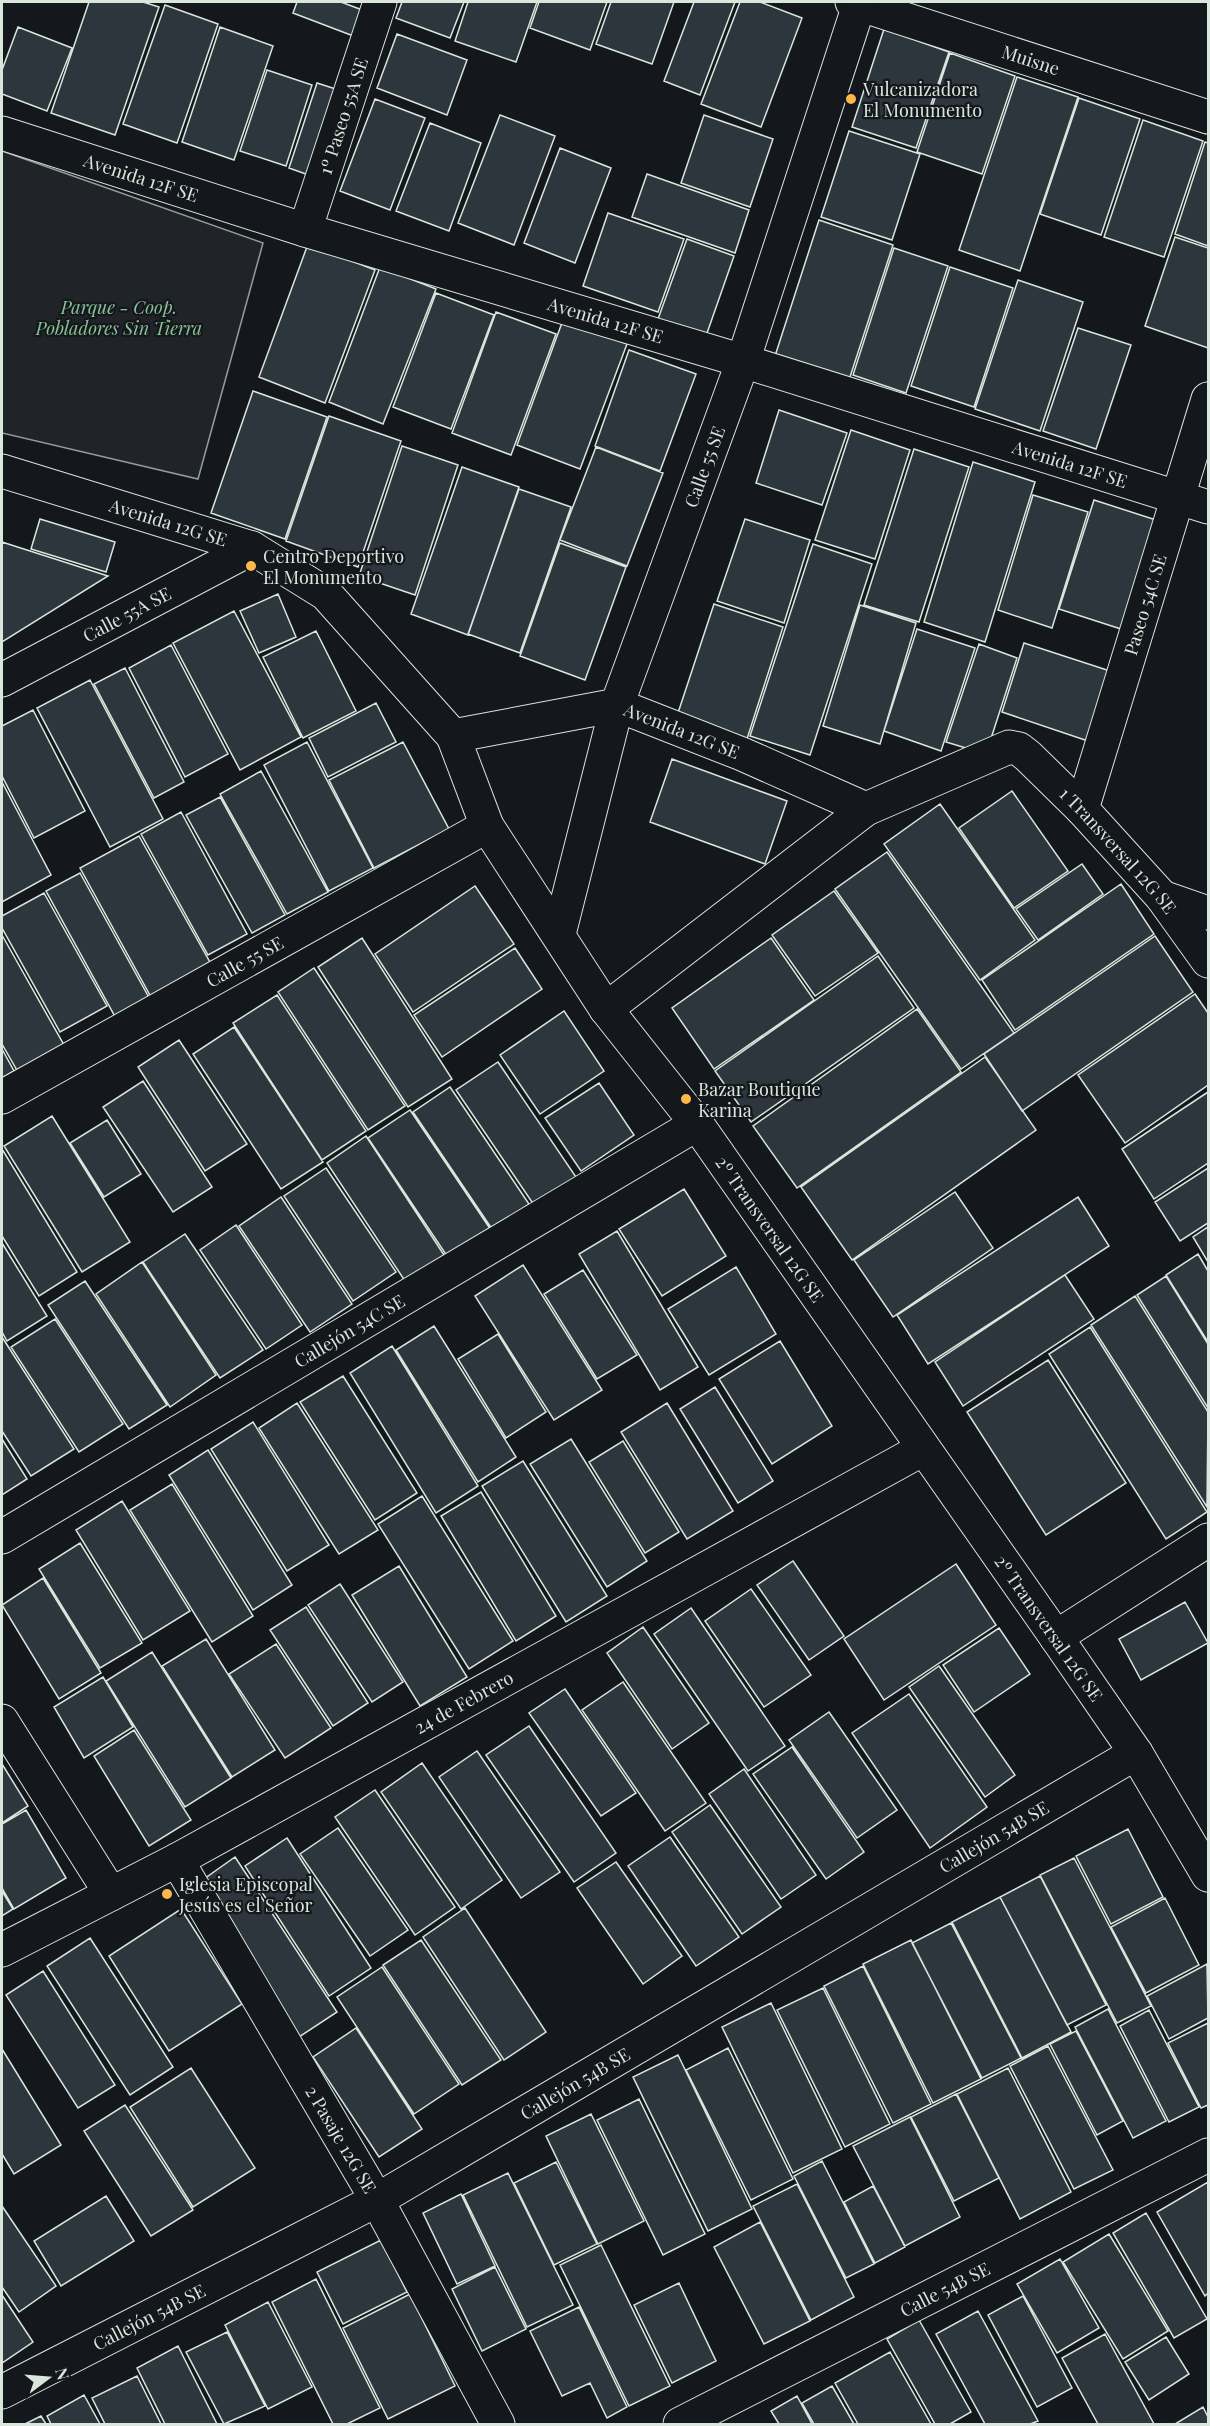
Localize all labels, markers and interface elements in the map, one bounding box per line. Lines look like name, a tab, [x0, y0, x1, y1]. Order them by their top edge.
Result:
street label: Muisne	[999, 39, 1063, 80]
street label: 1º Paseo 55A SE	[313, 54, 373, 178]
place label: Vulcanizadora El Monumento	[862, 77, 982, 122]
marker: Vulcanizadora El Monumento	[844, 92, 858, 106]
street label: Avenida 12F SE	[80, 148, 201, 207]
street label: Avenida 12F SE	[544, 291, 666, 349]
park label: Parque - Coop. Pobladores Sin Tierra	[35, 295, 202, 340]
street label: Calle 55 SE	[678, 423, 730, 511]
street label: Avenida 12F SE	[1009, 434, 1130, 493]
street label: Avenida 12G SE	[106, 493, 230, 552]
place label: Centro Deportivo El Monumento	[263, 544, 404, 589]
street label: Paseo 54C SE	[1118, 551, 1172, 658]
marker: Centro Deportivo El Monumento	[244, 559, 258, 573]
street label: Calle 55A SE	[78, 581, 175, 647]
street label: Avenida 12G SE	[620, 697, 743, 764]
street label: 1 Transversal 12G SE	[1054, 782, 1182, 918]
street label: Calle 55 SE	[202, 930, 288, 993]
place label: Bazar Boutique Karina	[698, 1077, 821, 1122]
marker: Bazar Boutique Karina	[679, 1092, 693, 1106]
street label: 2º Transversal 12G SE	[710, 1151, 830, 1307]
street label: Callejón 54C SE	[290, 1288, 409, 1373]
street label: 2º Transversal 12G SE	[989, 1550, 1109, 1706]
street label: 24 de Febrero	[410, 1665, 517, 1739]
street label: Callejón 54B SE	[934, 1795, 1053, 1878]
place label: Iglesia Episcopal Jesús es el Señor	[178, 1872, 313, 1917]
marker: Iglesia Episcopal Jesús es el Señor	[160, 1887, 174, 1901]
street label: Callejón 54B SE	[516, 2042, 634, 2125]
street label: 2 Pasaje 12G SE	[300, 2081, 382, 2198]
street label: Calle 54B SE	[896, 2256, 994, 2322]
street label: Callejón 54B SE	[89, 2278, 209, 2356]
north arrow	[18, 2348, 78, 2408]
text: N	[51, 2365, 75, 2383]

